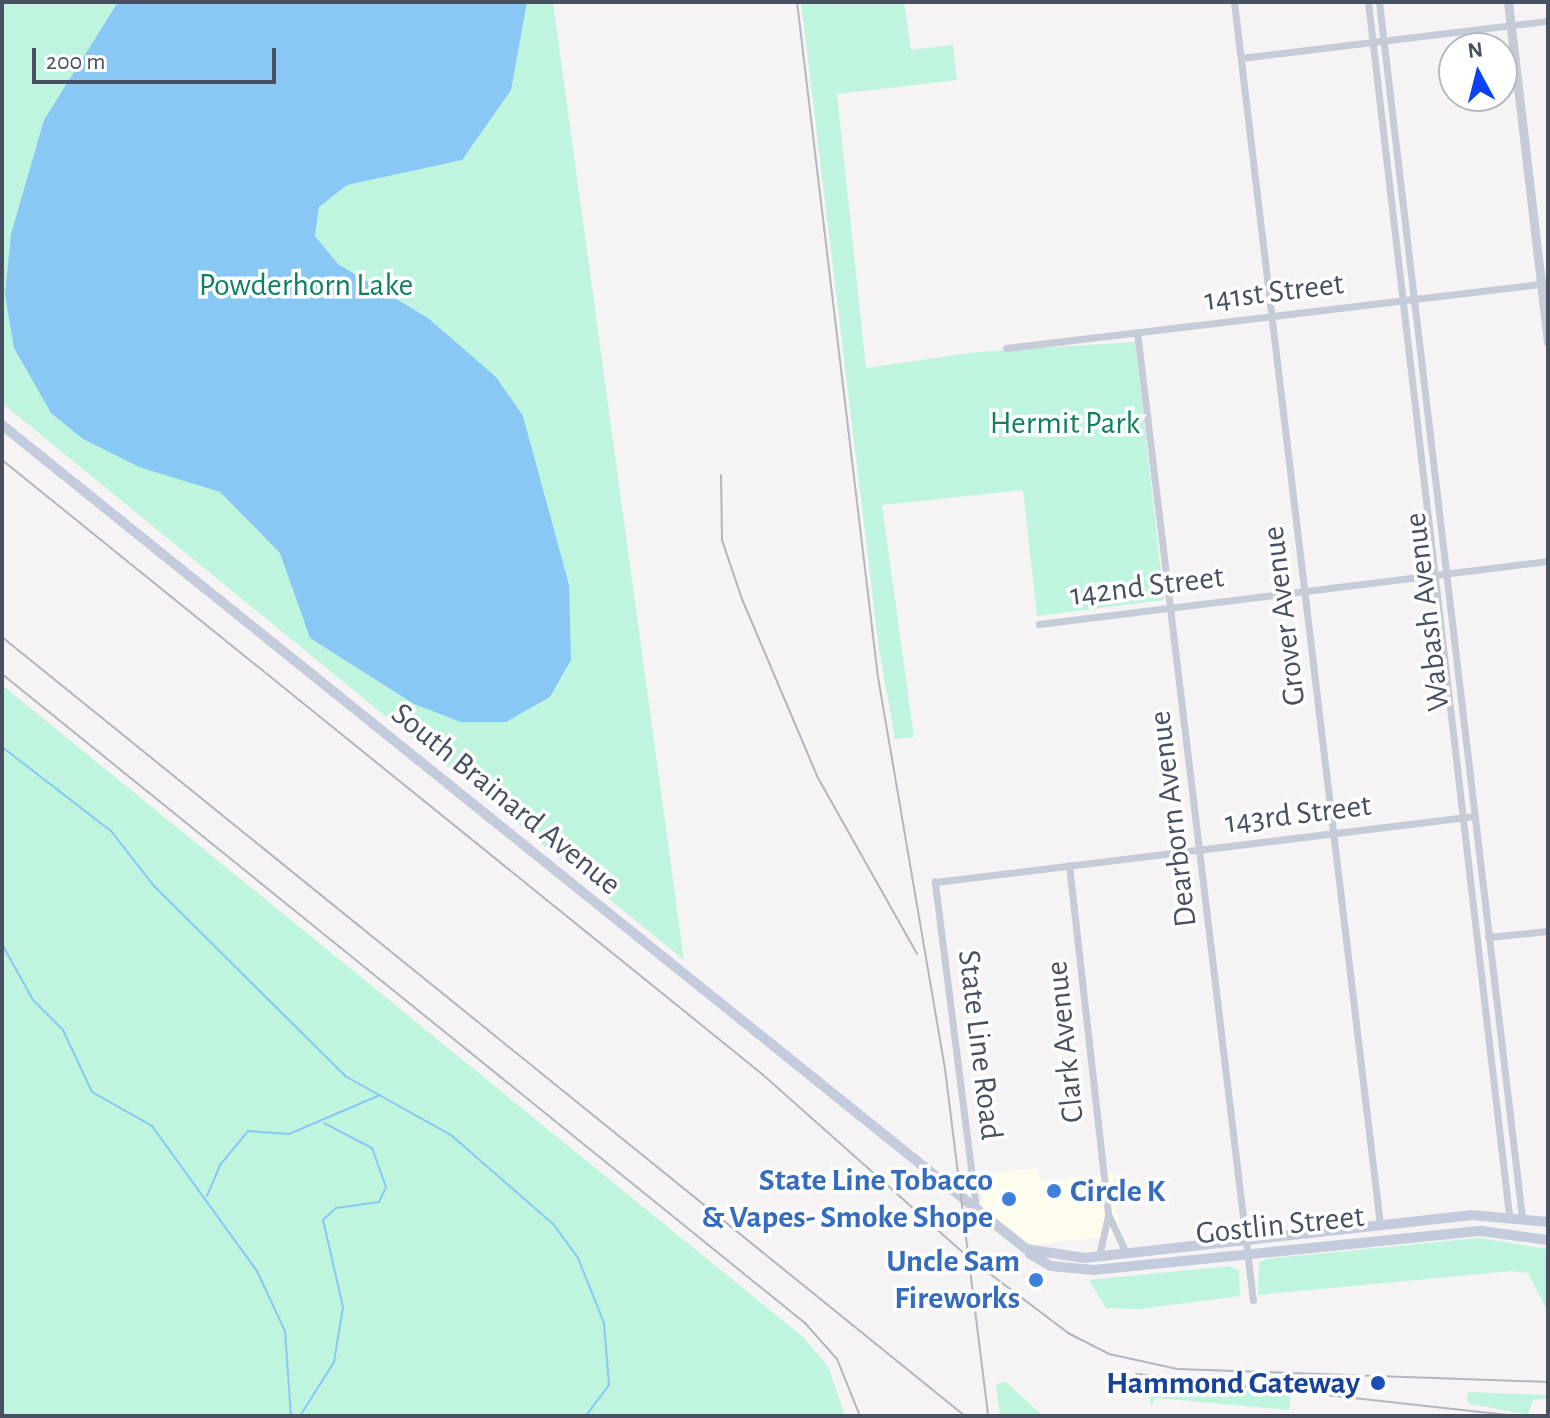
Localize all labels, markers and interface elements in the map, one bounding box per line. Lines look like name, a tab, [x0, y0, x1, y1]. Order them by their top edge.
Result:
scale bar	[36, 32, 280, 82]
north arrow	[1438, 32, 1518, 112]
text: N	[1466, 38, 1484, 62]
text: 200 m	[46, 50, 105, 74]
street label: 141st Street	[1202, 264, 1346, 320]
park label: Powderhorn Lake	[199, 266, 413, 304]
park label: Hermit Park	[990, 404, 1140, 442]
street label: Wabash Avenue	[1396, 510, 1458, 714]
street label: Grover Avenue	[1254, 524, 1314, 708]
street label: 142nd Street	[1068, 558, 1226, 614]
street label: South Brainard Avenue	[383, 695, 629, 903]
street label: Dearborn Avenue	[1141, 709, 1205, 929]
street label: 143rd Street	[1223, 786, 1373, 842]
street label: State Line Road	[949, 948, 1011, 1142]
street label: Clark Avenue	[1037, 959, 1093, 1125]
place label: State Line Tobacco & Vapes- Smoke Shope	[702, 1162, 993, 1237]
place label: Circle K	[1070, 1172, 1165, 1210]
marker: Circle K	[1045, 1182, 1063, 1200]
marker: State Line Tobacco & Vapes- Smoke Shope	[1000, 1190, 1018, 1208]
street label: Gostlin Street	[1194, 1197, 1366, 1253]
place label: Uncle Sam Fireworks	[886, 1243, 1020, 1318]
marker: Uncle Sam Fireworks	[1027, 1271, 1045, 1289]
place label: Hammond Gateway	[1106, 1364, 1360, 1402]
marker: Hammond Gateway	[1367, 1372, 1389, 1394]

